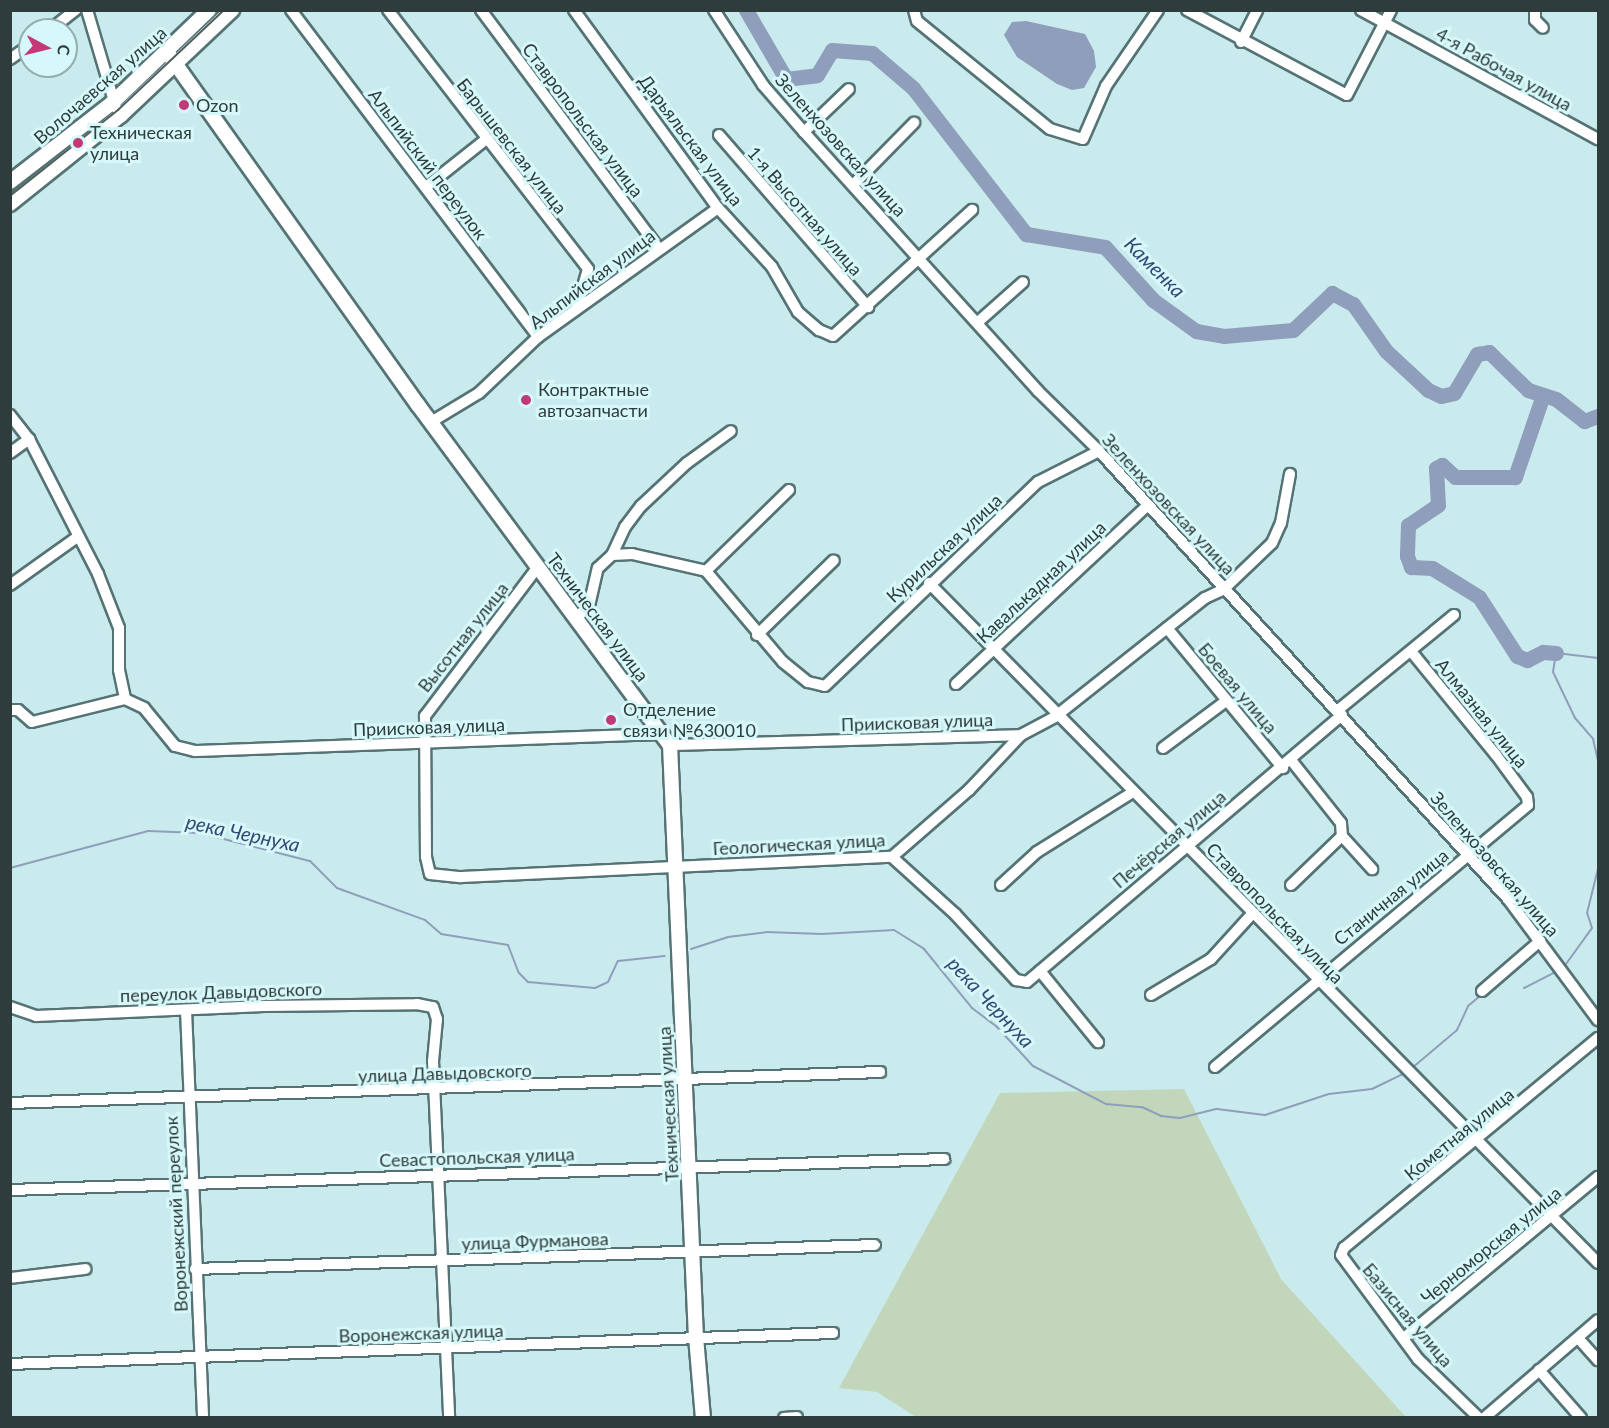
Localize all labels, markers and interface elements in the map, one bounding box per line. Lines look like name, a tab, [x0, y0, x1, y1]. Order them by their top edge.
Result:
north arrow	[18, 18, 78, 78]
street label: Волочаевская улица	[29, 22, 171, 148]
street label: 4-я Рабочая улица	[1432, 23, 1576, 115]
street label: Ставропольская улица	[518, 39, 648, 201]
text: С	[54, 44, 74, 56]
street label: Зеленхозовская улица	[771, 69, 911, 221]
street label: Дарьяльская улица	[634, 70, 748, 210]
street label: Барышевская улица	[452, 74, 572, 218]
street label: Альпийский переулок	[364, 84, 492, 244]
place label: Ozon	[196, 94, 238, 116]
marker: Ozon	[177, 98, 191, 112]
place label: Техническая улица	[90, 122, 192, 164]
marker: Техническая улица	[71, 136, 85, 150]
street label: 1-я Высотная улица	[743, 142, 867, 280]
street label: Альпийская улица	[525, 225, 659, 333]
water label: Каменка	[1120, 232, 1190, 302]
place label: Контрактные автозапчасти	[538, 379, 649, 422]
marker: Контрактные автозапчасти	[519, 393, 533, 407]
street label: Зеленхозовская улица	[1098, 429, 1240, 579]
street label: Курильская улица	[882, 489, 1006, 607]
street label: Кавалькадная улица	[972, 516, 1110, 648]
street label: Техническая улица	[543, 548, 653, 686]
street label: Высотная улица	[413, 578, 513, 696]
street label: Боевая улица	[1194, 638, 1282, 738]
street label: Алмазная улица	[1431, 654, 1533, 772]
place label: Отделение связи №630010	[623, 699, 756, 742]
street label: Приисковая улица	[841, 709, 993, 735]
marker: Отделение связи №630010	[604, 713, 618, 727]
street label: Приисковая улица	[353, 714, 505, 740]
street label: Печёрская улица	[1108, 785, 1230, 893]
street label: Зеленхозовская улица	[1426, 787, 1564, 941]
water label: река Чернуха	[184, 809, 302, 857]
street label: Геологическая улица	[712, 829, 886, 859]
street label: Ставропольская улица	[1202, 838, 1348, 988]
street label: Станичная улица	[1329, 844, 1453, 950]
water label: река Чернуха	[943, 951, 1039, 1053]
street label: переулок Давыдовского	[120, 978, 322, 1006]
street label: Техническая улица	[653, 1026, 683, 1182]
street label: улица Давыдовского	[358, 1059, 532, 1087]
street label: Кометная улица	[1400, 1083, 1518, 1185]
street label: Воронежский переулок	[160, 1116, 192, 1312]
street label: Севастопольская улица	[379, 1143, 575, 1171]
street label: Черноморская улица	[1417, 1182, 1565, 1308]
street label: улица Фурманова	[461, 1228, 609, 1254]
street label: Базисная улица	[1358, 1259, 1458, 1371]
street label: Воронежская улица	[338, 1319, 504, 1347]

